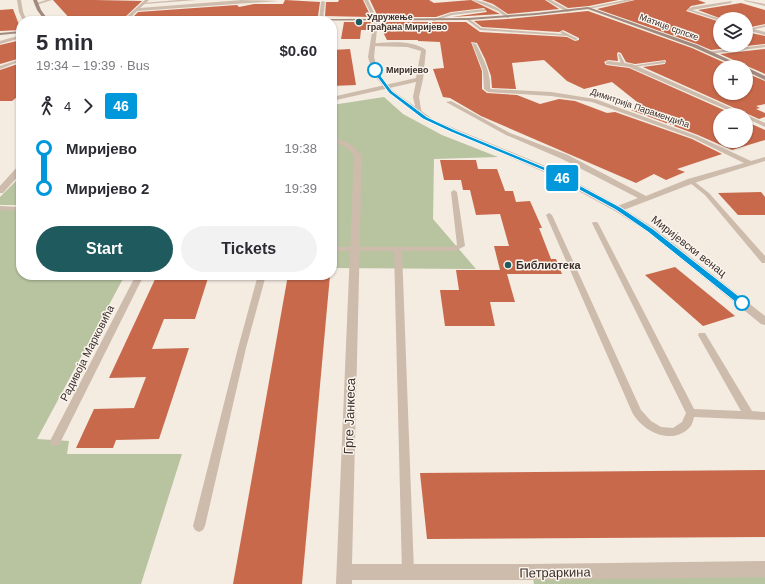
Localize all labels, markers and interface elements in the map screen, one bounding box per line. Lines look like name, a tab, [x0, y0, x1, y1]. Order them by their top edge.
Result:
place label: Удружење грађана Миријево	[367, 12, 448, 32]
street label: Матице српске	[638, 12, 700, 42]
map controls	[713, 12, 753, 148]
button: layers	[713, 12, 753, 52]
marker: Удружење грађана Миријево	[354, 17, 364, 27]
text: 5 min	[36, 30, 93, 55]
text: $0.60	[279, 42, 317, 59]
text: 19:34 – 19:39 · Bus	[36, 58, 149, 73]
button: +	[713, 60, 753, 100]
marker: Миријево	[367, 62, 383, 78]
place label: Миријево	[386, 65, 429, 75]
street label: Димитрија Парамендића	[589, 86, 691, 130]
icon: walk	[36, 95, 58, 117]
icon: forward	[77, 95, 99, 117]
text: 46	[113, 98, 129, 114]
text: 4	[64, 99, 71, 114]
button: −	[713, 108, 753, 148]
text: Миријево	[66, 140, 137, 157]
text: 19:38	[284, 141, 317, 156]
line badge: 46	[544, 165, 580, 191]
text: 46	[554, 170, 570, 186]
text: Миријево 2	[66, 180, 149, 197]
text: 19:39	[284, 181, 317, 196]
street label: Миријевски венац	[649, 213, 729, 279]
button: Start	[36, 226, 173, 272]
button: Tickets	[181, 226, 317, 272]
place label: Библиотека	[516, 259, 581, 271]
marker: Библиотека	[503, 260, 513, 270]
unlabelled marker	[734, 295, 750, 311]
street label: Радивоја Марковића	[58, 302, 117, 403]
street label: Грге Јанкеса	[341, 377, 358, 455]
street label: Петраркина	[519, 564, 591, 581]

